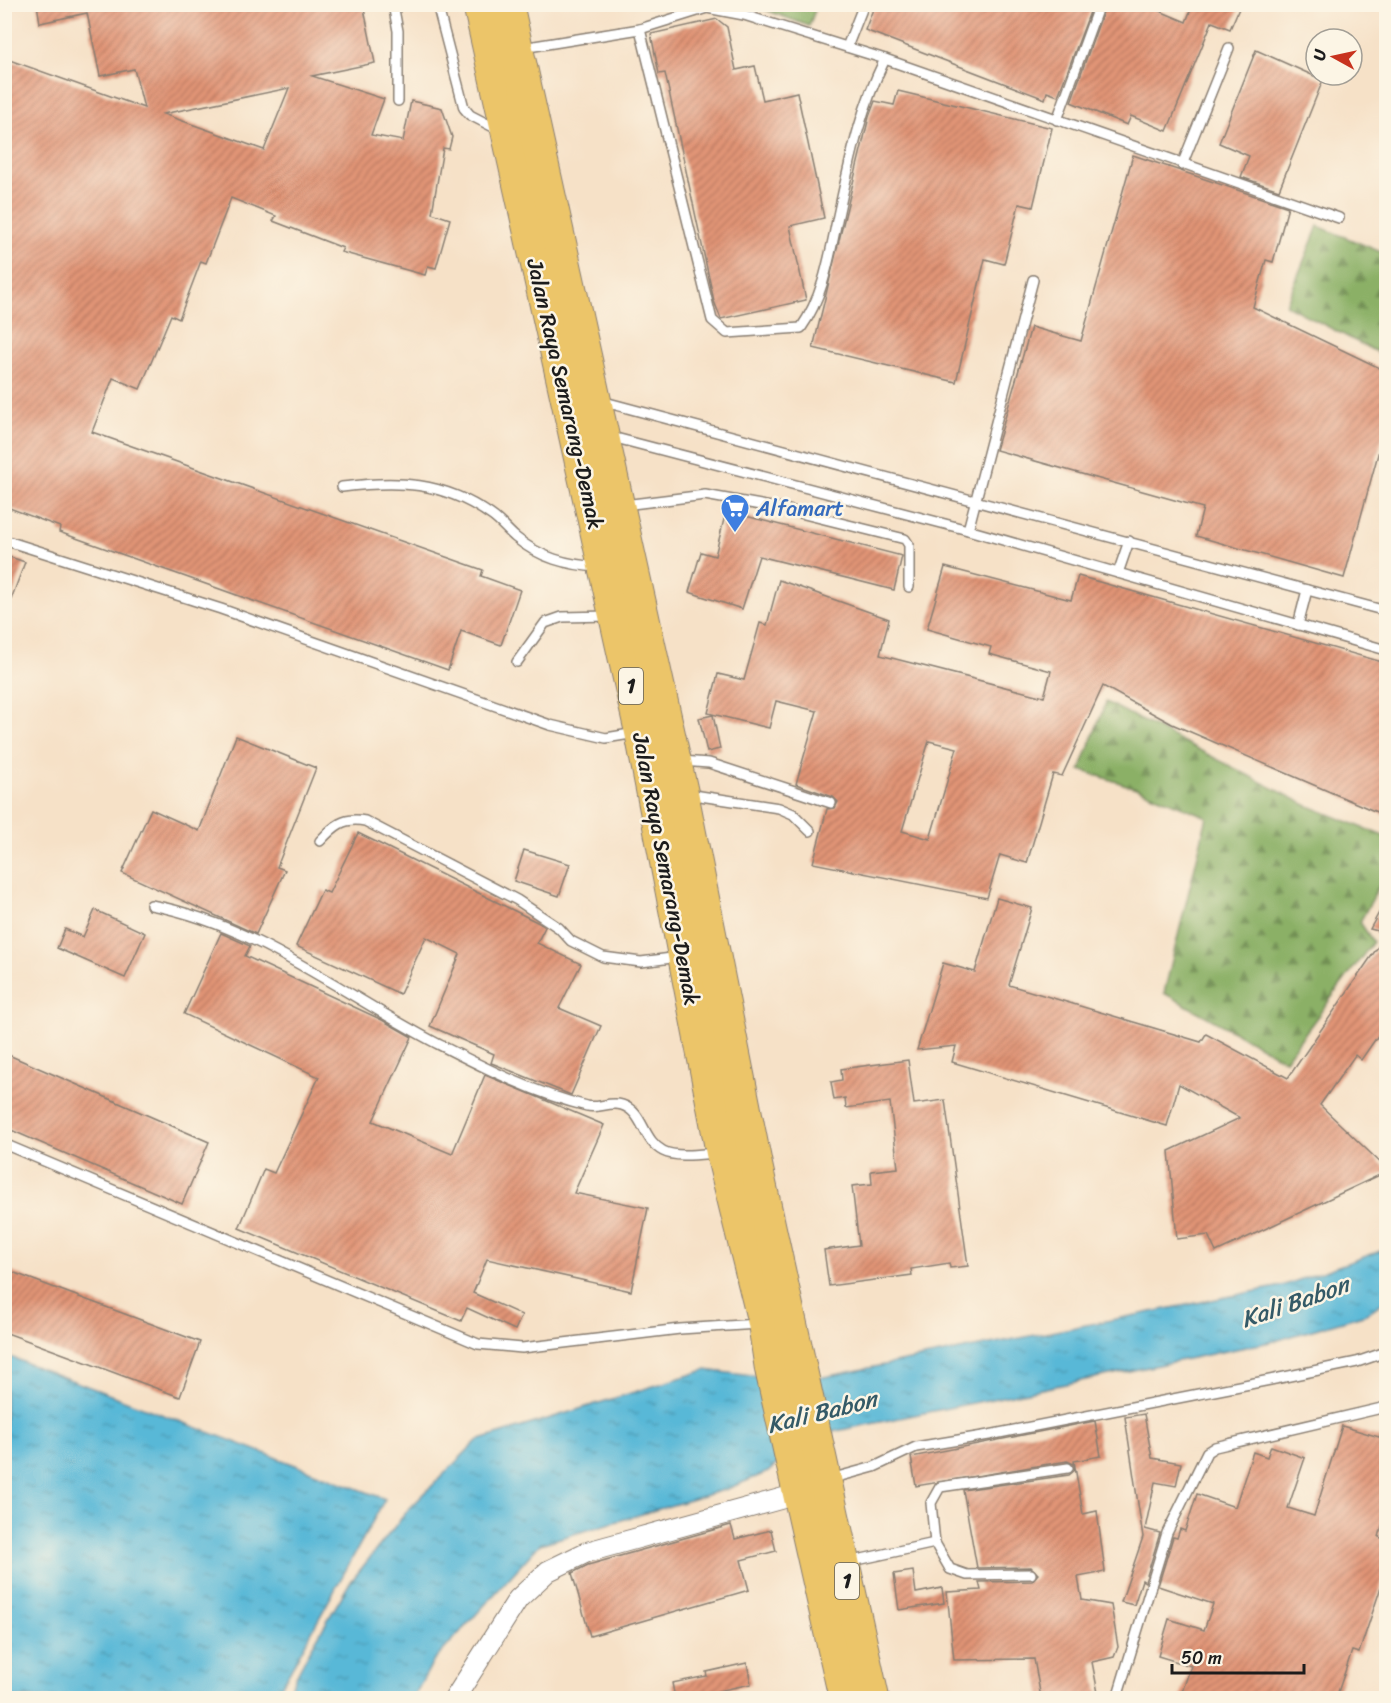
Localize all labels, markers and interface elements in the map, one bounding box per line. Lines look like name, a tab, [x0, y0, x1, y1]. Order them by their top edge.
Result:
north arrow	[1304, 27, 1364, 87]
text: U	[1305, 46, 1335, 62]
street label: Jalan Raya Semarang-Demak	[515, 254, 616, 533]
place label: Alfamart	[755, 489, 844, 528]
supermarket icon: Alfamart	[719, 492, 751, 534]
road number: 1	[619, 668, 643, 704]
street label: Jalan Raya Semarang-Demak	[621, 728, 712, 1009]
water label: Kali Babon	[1235, 1263, 1357, 1340]
water label: Kali Babon	[763, 1377, 884, 1446]
road number: 1	[835, 1563, 859, 1599]
scale bar	[1172, 1637, 1304, 1675]
text: 50 m	[1181, 1642, 1222, 1674]

